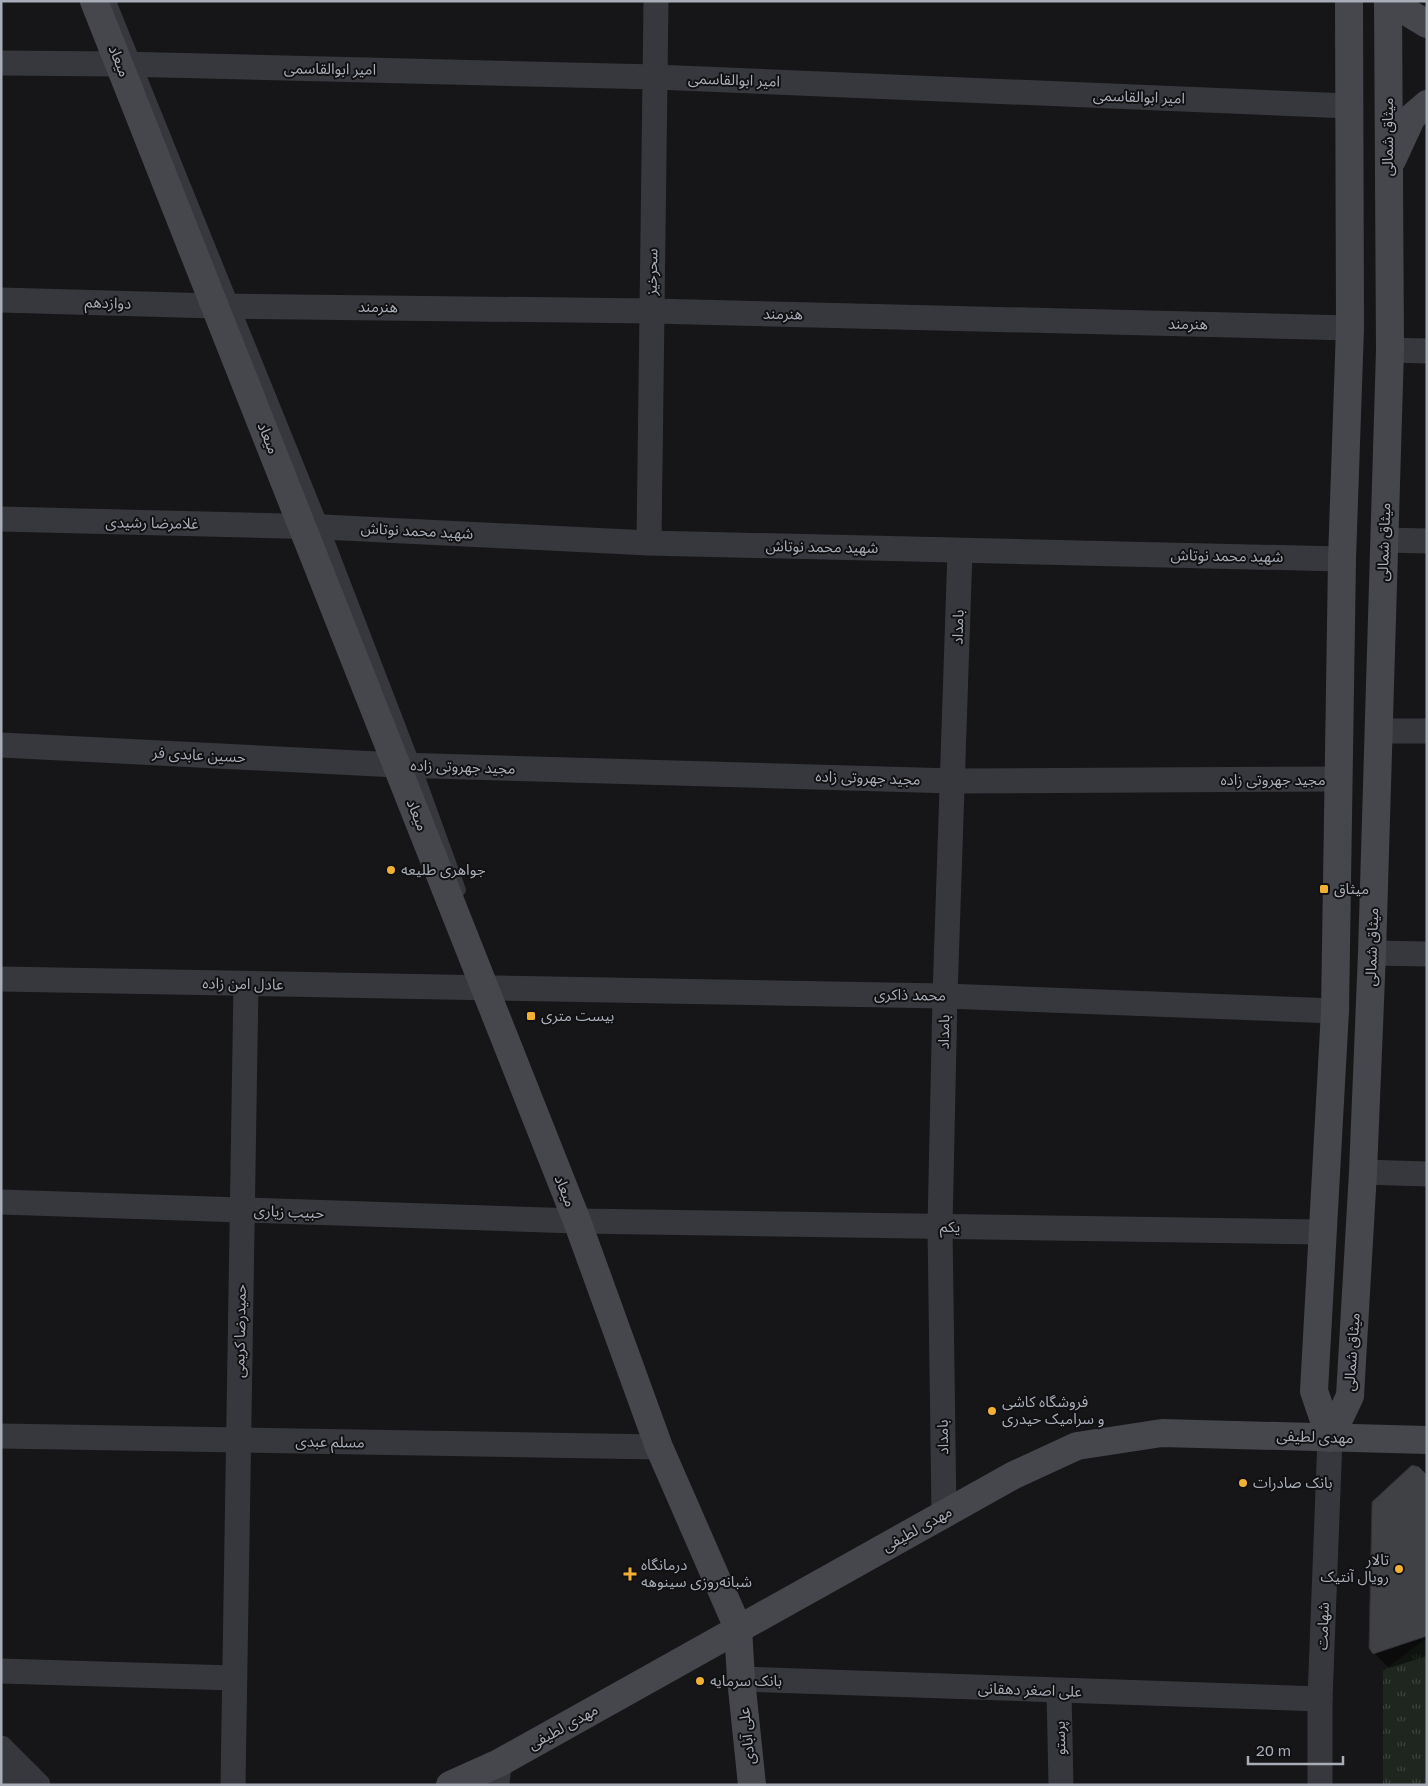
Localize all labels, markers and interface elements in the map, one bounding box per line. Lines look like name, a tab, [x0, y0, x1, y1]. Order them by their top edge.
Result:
street label: میعاد	[105, 42, 134, 79]
street label: امیر ابوالقاسمی	[284, 58, 376, 79]
street label: امیر ابوالقاسمی	[688, 68, 780, 91]
street label: امیر ابوالقاسمی	[1093, 85, 1185, 108]
street label: میثاق شمالی	[1378, 98, 1397, 176]
street label: سحرخیز	[642, 248, 661, 297]
street label: دوازدهم	[84, 292, 132, 315]
street label: هنرمند	[358, 297, 398, 316]
street label: هنرمند	[763, 304, 803, 323]
street label: هنرمند	[1168, 314, 1208, 333]
street label: میعاد	[254, 419, 283, 456]
street label: میثاق شمالی	[1373, 502, 1394, 582]
street label: غلامرضا رشیدی	[105, 512, 199, 533]
street label: شهید محمد نوتاش	[360, 518, 474, 543]
street label: شهید محمد نوتاش	[766, 536, 879, 557]
street label: شهید محمد نوتاش	[1171, 545, 1284, 566]
street label: بامداد	[947, 609, 967, 645]
street label: حسین عابدی‌ فر	[151, 743, 246, 766]
street label: مجید جهروتی زاده	[410, 755, 516, 778]
street label: مجید جهروتی زاده	[815, 766, 921, 789]
street label: مجید جهروتی زاده	[1220, 770, 1326, 789]
street label: میعاد	[403, 796, 432, 833]
place label: جواهری طلیعه	[401, 860, 486, 879]
marker: جواهری طلیعه	[385, 864, 397, 876]
place label: میثاق	[1334, 879, 1369, 898]
marker: میثاق	[1318, 883, 1330, 895]
street label: میثاق شمالی	[1361, 907, 1382, 987]
street label: عادل امن زاده	[202, 973, 284, 994]
street label: محمد ذاکری	[874, 984, 946, 1005]
place label: بیست متری	[541, 1006, 614, 1025]
marker: بیست متری	[525, 1010, 537, 1022]
street label: بامداد	[934, 1014, 952, 1050]
street label: میعاد	[551, 1172, 580, 1209]
street label: حبیب زیاری	[253, 1201, 325, 1222]
street label: یکم	[940, 1217, 960, 1238]
street label: حمیدرضا کریمی	[229, 1284, 250, 1378]
street label: میثاق شمالی	[1339, 1312, 1364, 1392]
place label: فروشگاه کاشی و سرامیک حیدری	[1002, 1392, 1105, 1428]
marker: فروشگاه کاشی و سرامیک حیدری	[986, 1405, 998, 1417]
street label: بامداد	[933, 1419, 951, 1455]
street label: مهدی لطیفی	[1276, 1426, 1354, 1447]
street label: مسلم عبدی	[295, 1431, 365, 1454]
place label: بانک صادرات	[1253, 1473, 1332, 1492]
marker: بانک صادرات	[1237, 1477, 1249, 1489]
street label: مهدی لطیفی	[878, 1502, 955, 1556]
place label: تالار رویال آنتیک	[1320, 1550, 1389, 1586]
place label: درمانگاه شبانه‌روزی سینوهه	[641, 1555, 752, 1591]
marker: تالار رویال آنتیک	[1393, 1563, 1405, 1575]
marker: درمانگاه شبانه‌روزی سینوهه	[623, 1567, 637, 1581]
street label: شهامت	[1312, 1601, 1333, 1650]
place label: بانک سرمایه	[710, 1671, 782, 1690]
marker: بانک سرمایه	[694, 1675, 706, 1687]
street label: علی اصغر دهقانی	[978, 1678, 1083, 1701]
street label: مهدی لطیفی	[524, 1700, 601, 1754]
street label: علی آبادی	[734, 1706, 759, 1766]
street label: پرستو	[1050, 1721, 1070, 1755]
scale bar	[1248, 1734, 1343, 1766]
text: 20 m	[1256, 1741, 1291, 1759]

